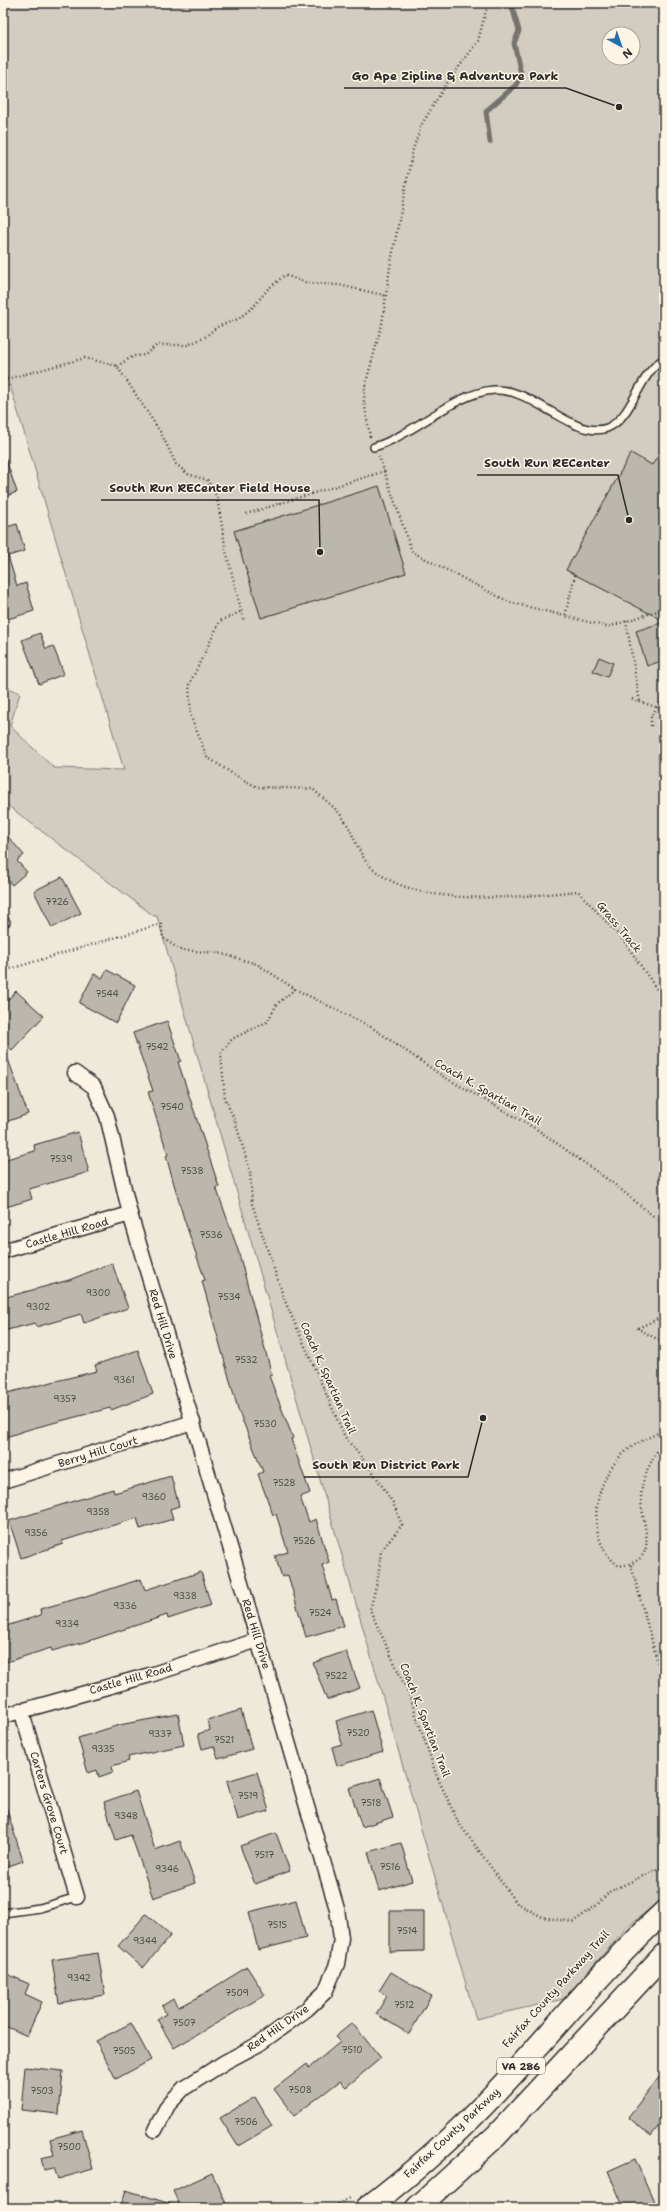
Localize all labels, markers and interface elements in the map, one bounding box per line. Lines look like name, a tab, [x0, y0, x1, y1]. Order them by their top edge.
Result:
north arrow	[601, 26, 641, 66]
text: N	[619, 45, 635, 62]
callout: Go Ape Zipline & Adventure Park	[344, 64, 566, 88]
text: Go Ape Zipline & Adventure Park	[352, 68, 558, 84]
callout: South Run RECenter	[477, 451, 618, 475]
text: South Run RECenter	[484, 455, 610, 471]
callout: South Run RECenter Field House	[101, 476, 319, 500]
text: South Run RECenter Field House	[109, 480, 311, 496]
house number: 7726	[45, 896, 69, 908]
street label: Grass Track	[593, 898, 645, 956]
house number: 7544	[95, 988, 119, 1000]
house number: 7542	[145, 1041, 169, 1053]
street label: Coach K. Spartian Trail	[432, 1055, 545, 1129]
house number: 7540	[160, 1101, 184, 1113]
house number: 7539	[49, 1153, 73, 1165]
house number: 7538	[180, 1165, 204, 1177]
street label: Castle Hill Road	[24, 1214, 110, 1252]
house number: 7536	[199, 1229, 223, 1241]
house number: 9300	[86, 1287, 110, 1299]
street label: Red Hill Drive	[145, 1287, 181, 1361]
house number: 7534	[217, 1291, 241, 1303]
house number: 9302	[26, 1301, 50, 1313]
street label: Coach K. Spartian Trail	[296, 1320, 360, 1437]
house number: 7532	[234, 1354, 258, 1366]
house number: 9361	[113, 1374, 135, 1386]
house number: 9357	[53, 1393, 77, 1405]
house number: 7530	[253, 1418, 277, 1430]
street label: Berry Hill Court	[56, 1433, 140, 1471]
callout: South Run District Park	[304, 1453, 468, 1477]
text: South Run District Park	[312, 1457, 460, 1473]
house number: 7528	[272, 1477, 296, 1489]
house number: 9360	[142, 1491, 166, 1503]
house number: 9358	[86, 1506, 110, 1518]
house number: 9356	[24, 1527, 48, 1539]
house number: 7526	[292, 1535, 316, 1547]
house number: 9338	[173, 1590, 197, 1602]
street label: Red Hill Drive	[238, 1597, 274, 1671]
house number: 9336	[113, 1600, 137, 1612]
house number: 7524	[308, 1607, 332, 1619]
house number: 9334	[55, 1618, 79, 1630]
street label: Castle Hill Road	[88, 1660, 174, 1698]
street label: Coach K. Spartian Trail	[396, 1661, 454, 1780]
house number: 7522	[324, 1670, 348, 1682]
house number: 7520	[346, 1727, 370, 1739]
house number: 9337	[148, 1728, 172, 1740]
house number: 7521	[214, 1734, 234, 1746]
house number: 9335	[91, 1743, 115, 1755]
street label: Carters Grove Court	[26, 1750, 72, 1856]
house number: 7519	[238, 1790, 258, 1802]
house number: 7518	[360, 1797, 382, 1809]
house number: 9348	[114, 1810, 138, 1822]
house number: 7517	[254, 1849, 274, 1861]
house number: 7516	[380, 1861, 400, 1873]
house number: 9346	[155, 1863, 179, 1875]
house number: 7515	[267, 1919, 287, 1931]
house number: 7514	[397, 1925, 417, 1937]
street label: Fairfax County Parkway Trail	[499, 1926, 614, 2051]
house number: 9344	[133, 1935, 157, 1947]
house number: 9342	[67, 1972, 91, 1984]
house number: 7509	[225, 1987, 249, 1999]
house number: 7512	[394, 1999, 414, 2011]
street label: Red Hill Drive	[244, 2001, 312, 2055]
house number: 7507	[172, 2017, 196, 2029]
house number: 7510	[342, 2044, 362, 2056]
house number: 7505	[112, 2045, 136, 2057]
road number: VA 286	[497, 2058, 545, 2074]
house number: 7508	[288, 2084, 312, 2096]
street label: Fairfax County Parkway	[401, 2084, 503, 2182]
house number: 7503	[30, 2085, 54, 2097]
house number: 7506	[234, 2116, 258, 2128]
house number: 7500	[57, 2141, 81, 2153]

